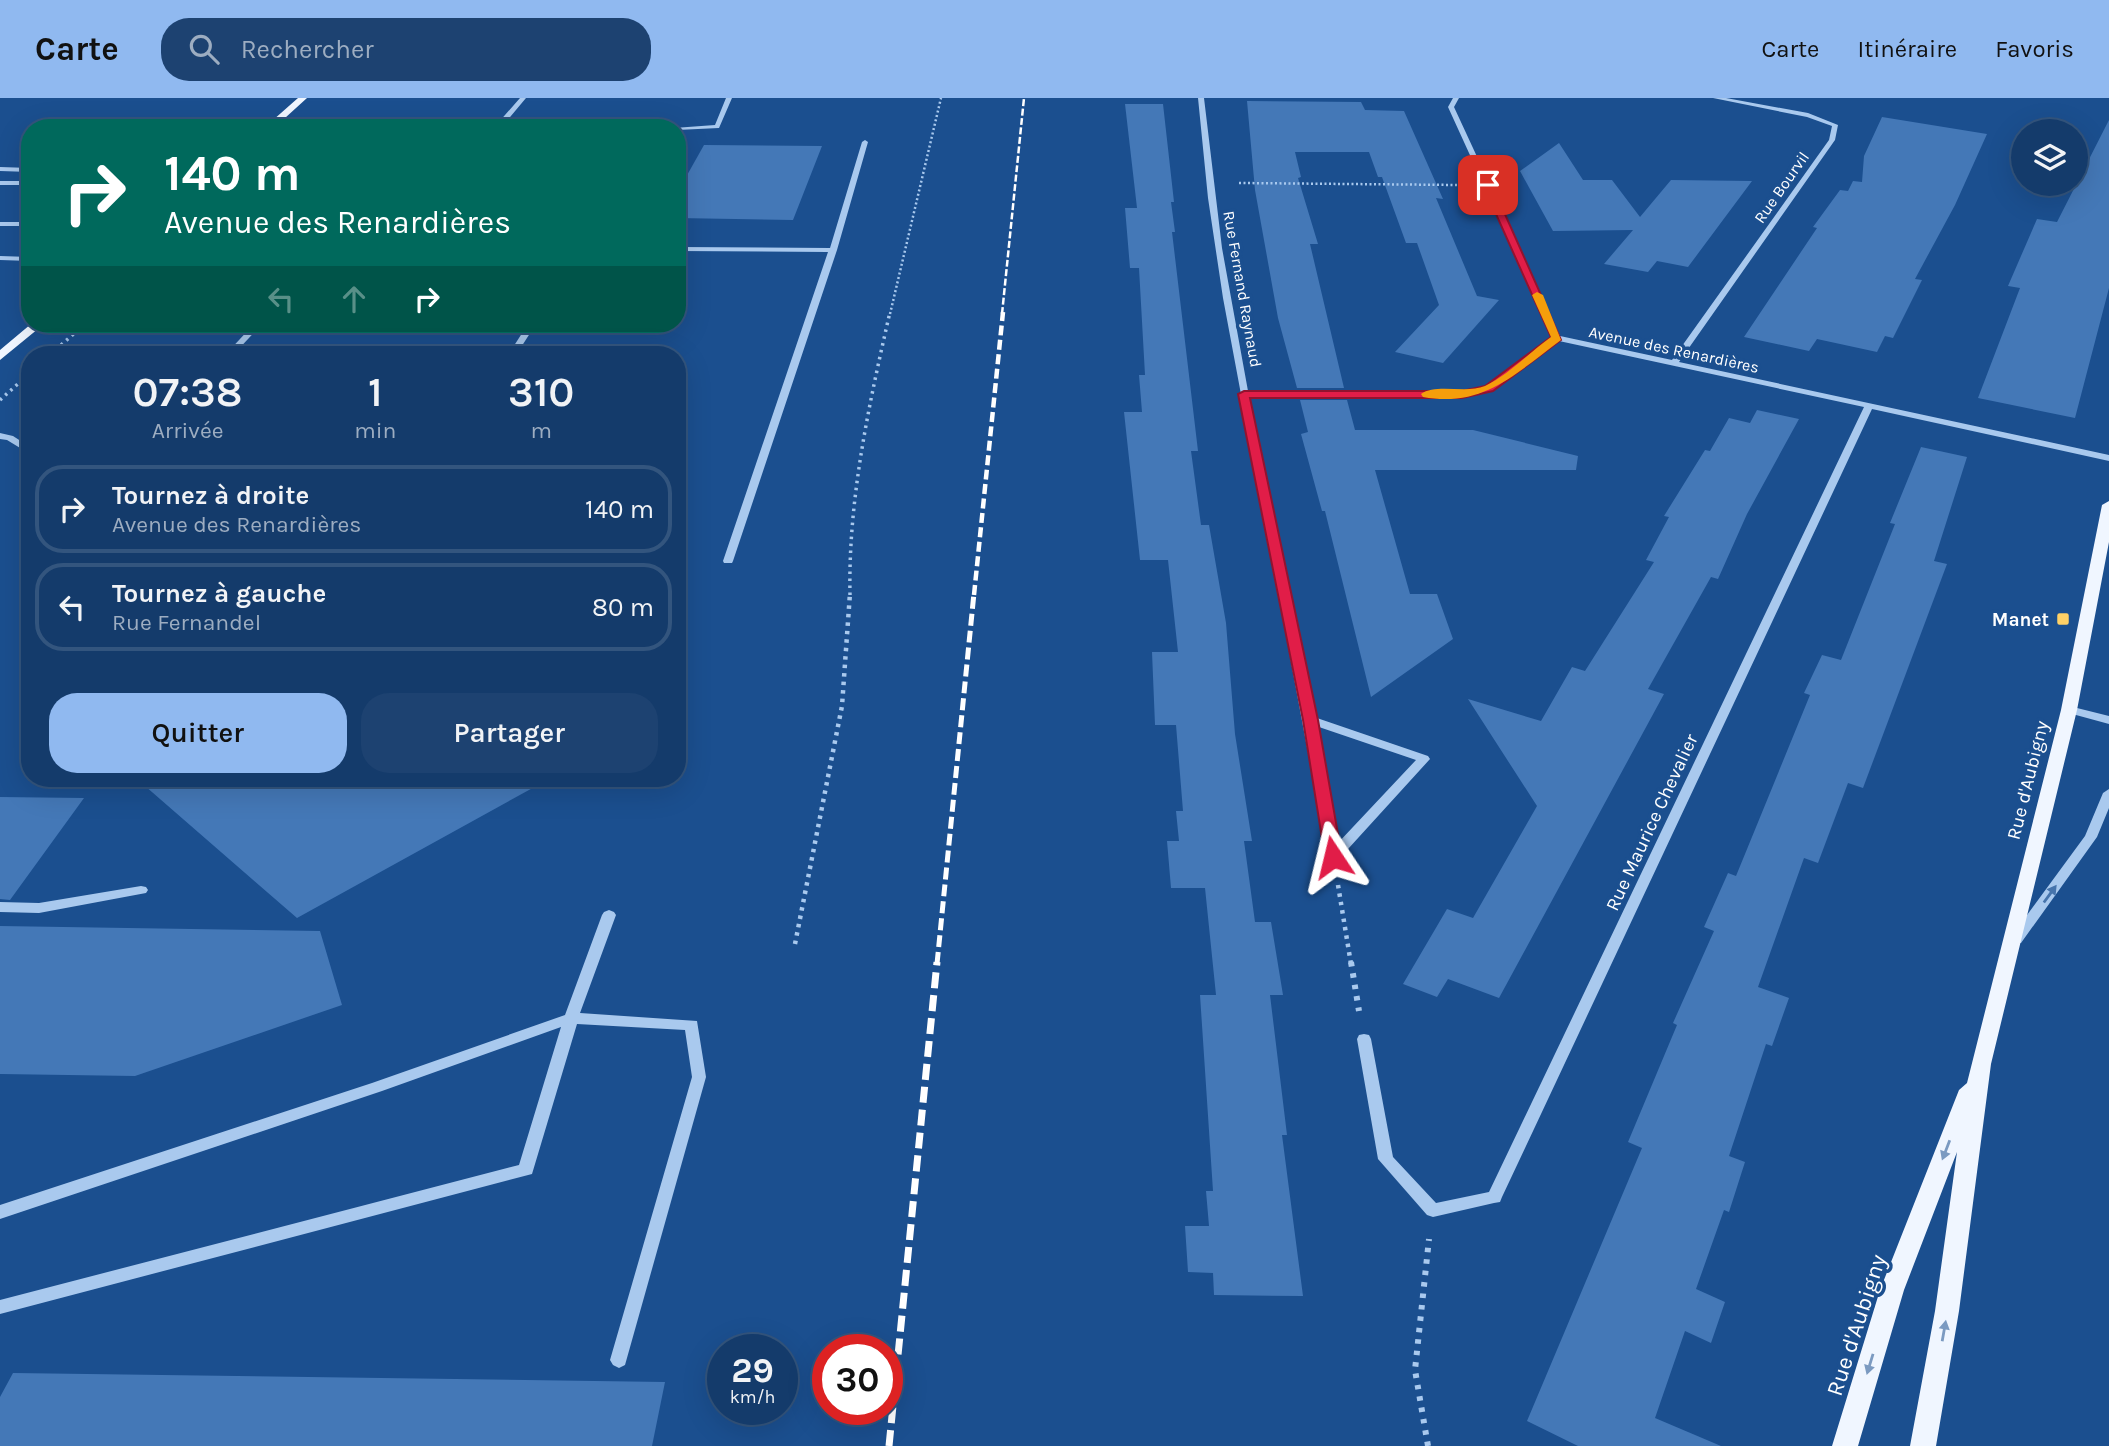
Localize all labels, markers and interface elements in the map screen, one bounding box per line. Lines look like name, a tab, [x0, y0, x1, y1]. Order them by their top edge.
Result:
search box	[161, 18, 651, 81]
text: Carte	[35, 30, 119, 68]
icon: search	[185, 30, 223, 68]
text: Rechercher	[241, 34, 374, 65]
text: Carte	[1761, 35, 1819, 63]
text: Itinéraire	[1857, 35, 1957, 63]
text: Favoris	[1995, 35, 2074, 63]
map controls	[2011, 119, 2088, 196]
button: layers	[2011, 119, 2088, 196]
text: 140 m	[164, 145, 301, 202]
icon: right	[49, 147, 140, 238]
street label: Rue Bourvil	[1750, 148, 1813, 227]
pin	[1458, 155, 1518, 215]
icon: arrive	[1469, 166, 1507, 204]
text: Avenue des Renardières	[164, 204, 511, 241]
street label: Rue Fernand Raynaud	[1219, 209, 1266, 369]
icon: left	[262, 280, 300, 318]
icon: ahead	[335, 280, 373, 318]
icon: right	[408, 280, 446, 318]
street label: Avenue des Renardières	[1587, 322, 1761, 377]
text: 07:38	[133, 367, 243, 417]
text: 1	[368, 367, 383, 417]
text: 310	[508, 367, 574, 417]
text: Arrivée	[152, 417, 224, 444]
text: min	[354, 417, 396, 444]
text: m	[530, 417, 552, 444]
text: Tournez à droite	[112, 480, 309, 511]
icon: right	[53, 490, 91, 528]
text: 140 m	[585, 494, 654, 525]
text: Avenue des Renardières	[112, 511, 361, 538]
text: Tournez à gauche	[112, 578, 326, 609]
icon: left	[53, 588, 91, 626]
text: 80 m	[592, 592, 654, 623]
text: Rue Fernandel	[112, 609, 261, 636]
place label: Manet	[1992, 609, 2049, 631]
marker: Manet	[2055, 611, 2071, 627]
button: Quitter	[49, 693, 347, 773]
button: Partager	[361, 693, 658, 773]
street label: Rue d'Aubigny	[2003, 718, 2053, 842]
street label: Rue Maurice Chevalier	[1601, 730, 1703, 914]
position arrow	[1296, 820, 1370, 894]
one-way arrow	[2042, 885, 2057, 903]
one-way arrow	[1941, 1140, 1952, 1161]
street label: Rue d'Aubigny	[1821, 1251, 1892, 1399]
one-way arrow	[1938, 1320, 1949, 1342]
speed limit sign: 30	[812, 1334, 903, 1425]
text: 29	[731, 1350, 774, 1391]
one-way arrow	[1864, 1354, 1874, 1375]
text: km/h	[730, 1386, 775, 1408]

